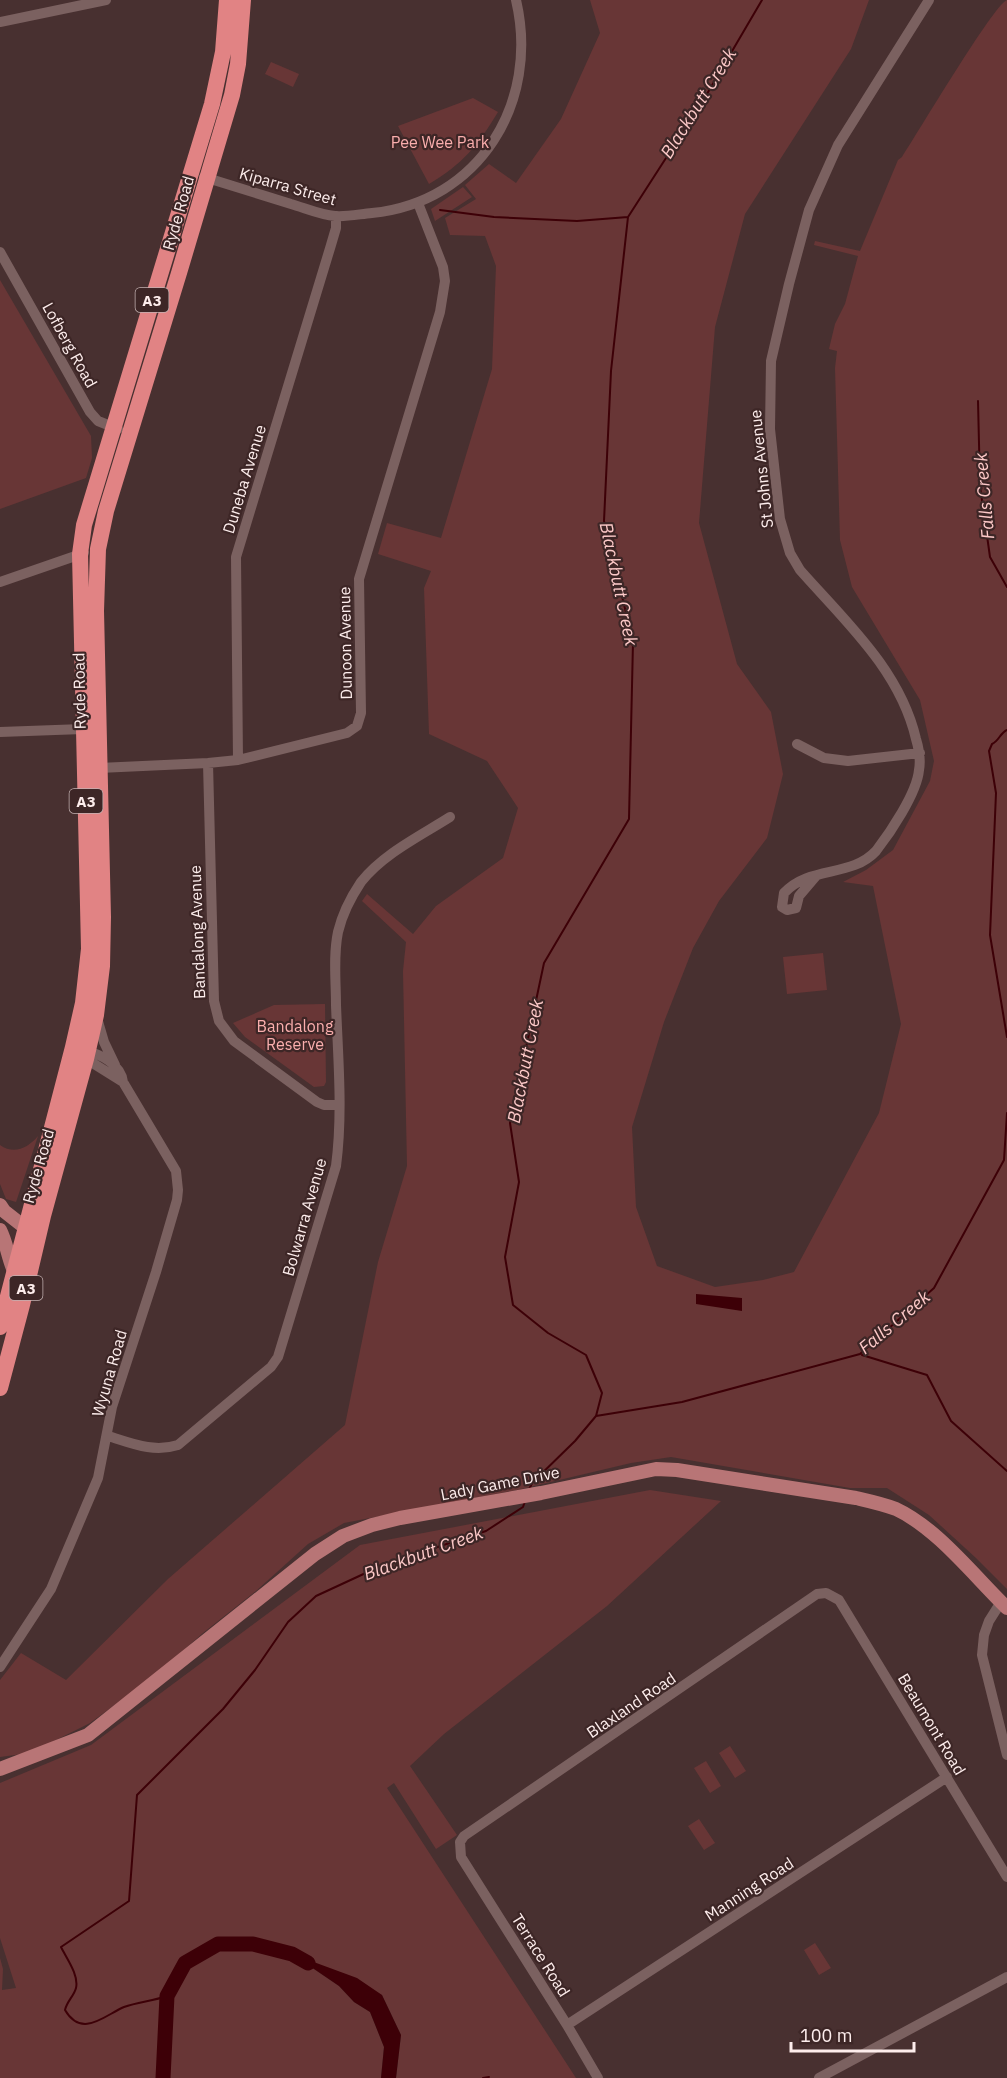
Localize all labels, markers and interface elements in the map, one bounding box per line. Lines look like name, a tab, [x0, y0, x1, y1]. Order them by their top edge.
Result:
water label: Blackbutt Creek	[655, 43, 741, 162]
park label: Pee Wee Park	[391, 132, 490, 152]
street label: Kiparra Street	[237, 163, 339, 209]
street label: Ryde Road	[158, 173, 198, 253]
road number: A3	[136, 288, 168, 312]
street label: Lofberg Road	[38, 299, 102, 391]
street label: St Johns Avenue	[745, 409, 777, 529]
street label: Duneba Avenue	[218, 422, 270, 536]
water label: Falls Creek	[969, 451, 999, 540]
water label: Blackbutt Creek	[595, 520, 643, 649]
street label: Dunoon Avenue	[334, 586, 356, 700]
street label: Ryde Road	[68, 652, 90, 730]
road number: A3	[70, 789, 103, 813]
street label: Bandalong Avenue	[185, 865, 209, 999]
water label: Blackbutt Creek	[502, 996, 548, 1125]
park label: Bandalong Reserve	[257, 1016, 334, 1054]
street label: Ryde Road	[18, 1126, 58, 1206]
street label: Bolwarra Avenue	[278, 1156, 330, 1278]
road number: A3	[9, 1276, 42, 1300]
water label: Falls Creek	[853, 1285, 935, 1359]
street label: Wyuna Road	[87, 1327, 131, 1419]
street label: Lady Game Drive	[439, 1462, 561, 1504]
water label: Blackbutt Creek	[360, 1520, 487, 1585]
street label: Blaxland Road	[583, 1668, 679, 1742]
street label: Beaumont Road	[894, 1670, 970, 1778]
street label: Manning Road	[701, 1853, 797, 1925]
street label: Terrace Road	[508, 1910, 574, 2000]
scale bar	[791, 2015, 914, 2053]
text: 100 m	[800, 2024, 852, 2047]

